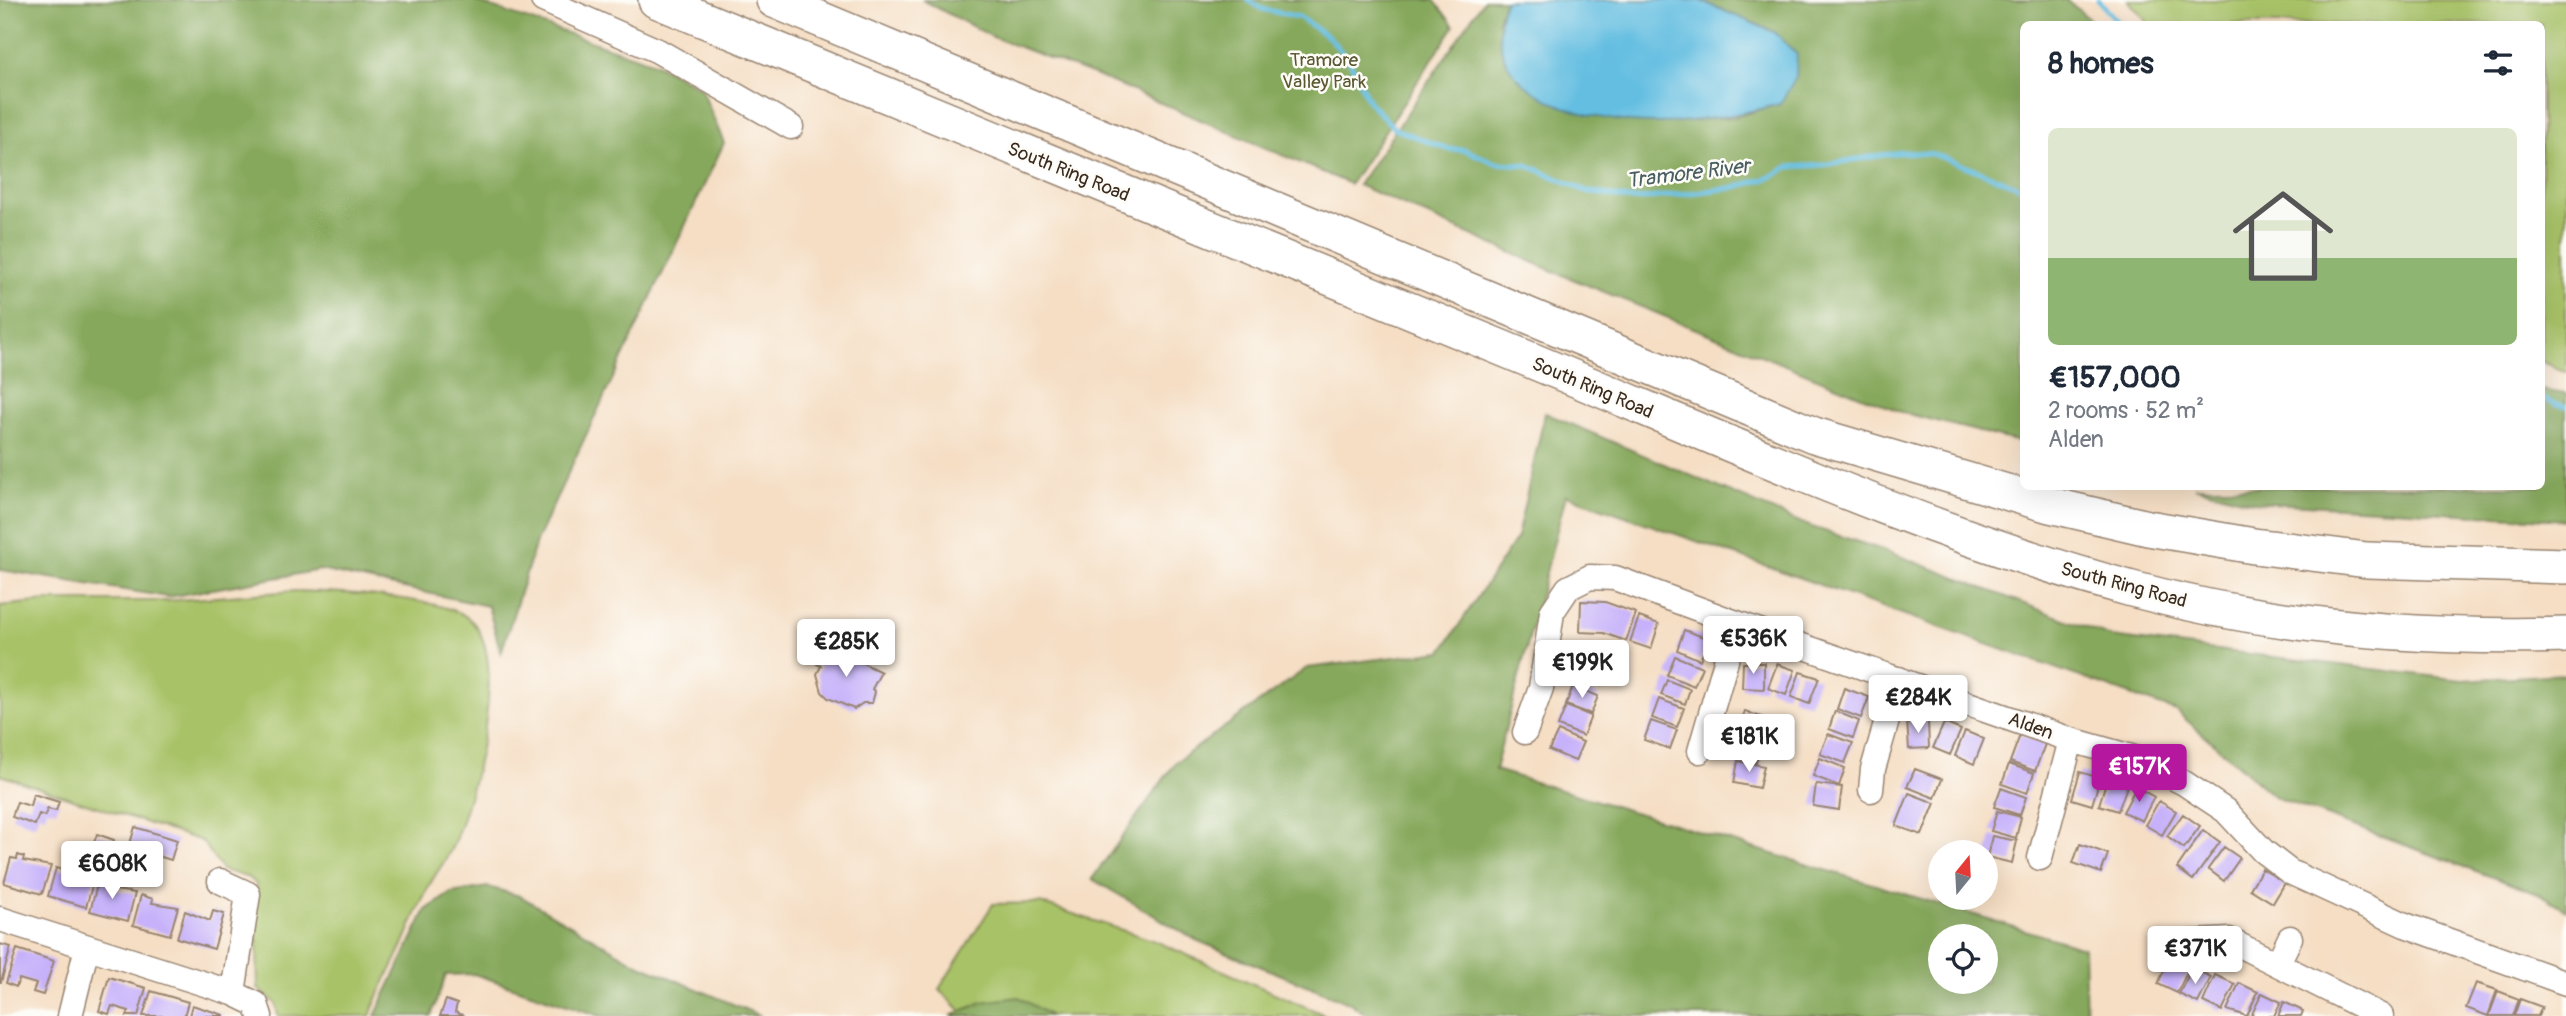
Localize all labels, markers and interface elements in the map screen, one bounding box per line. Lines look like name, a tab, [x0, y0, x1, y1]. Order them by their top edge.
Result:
icon: filters	[2479, 44, 2517, 82]
text: 8 homes	[2048, 45, 2154, 82]
park label: Tramore Valley Park	[1282, 48, 1366, 94]
street label: South Ring Road	[1004, 137, 1133, 207]
water label: Tramore River	[1625, 152, 1754, 194]
icon: home	[2220, 173, 2346, 299]
street label: South Ring Road	[1528, 352, 1657, 424]
text: €157,000	[2048, 359, 2181, 396]
text: 2 rooms · 52 m²	[2048, 396, 2204, 425]
text: Alden	[2048, 425, 2104, 454]
street label: South Ring Road	[2058, 557, 2189, 613]
pin: €536K	[1704, 616, 1802, 676]
pin: €285K	[797, 620, 895, 679]
text: €536K	[1719, 624, 1787, 653]
text: €285K	[813, 627, 879, 656]
pin: €199K	[1533, 640, 1631, 700]
text: €199K	[1551, 648, 1613, 677]
pin: €284K	[1869, 676, 1967, 735]
text: €284K	[1885, 683, 1951, 712]
street label: Alden	[2005, 707, 2056, 745]
pin: €181K	[1700, 714, 1798, 774]
text: €181K	[1720, 722, 1778, 751]
pin: €157K	[2090, 744, 2188, 804]
text: €157K	[2108, 752, 2170, 781]
north arrow	[1928, 840, 1998, 910]
map controls	[1928, 840, 1998, 994]
pin: €608K	[63, 842, 161, 901]
text: €608K	[77, 849, 147, 878]
button: locate	[1928, 924, 1998, 994]
pin: €371K	[2146, 926, 2244, 986]
text: €371K	[2163, 934, 2227, 963]

